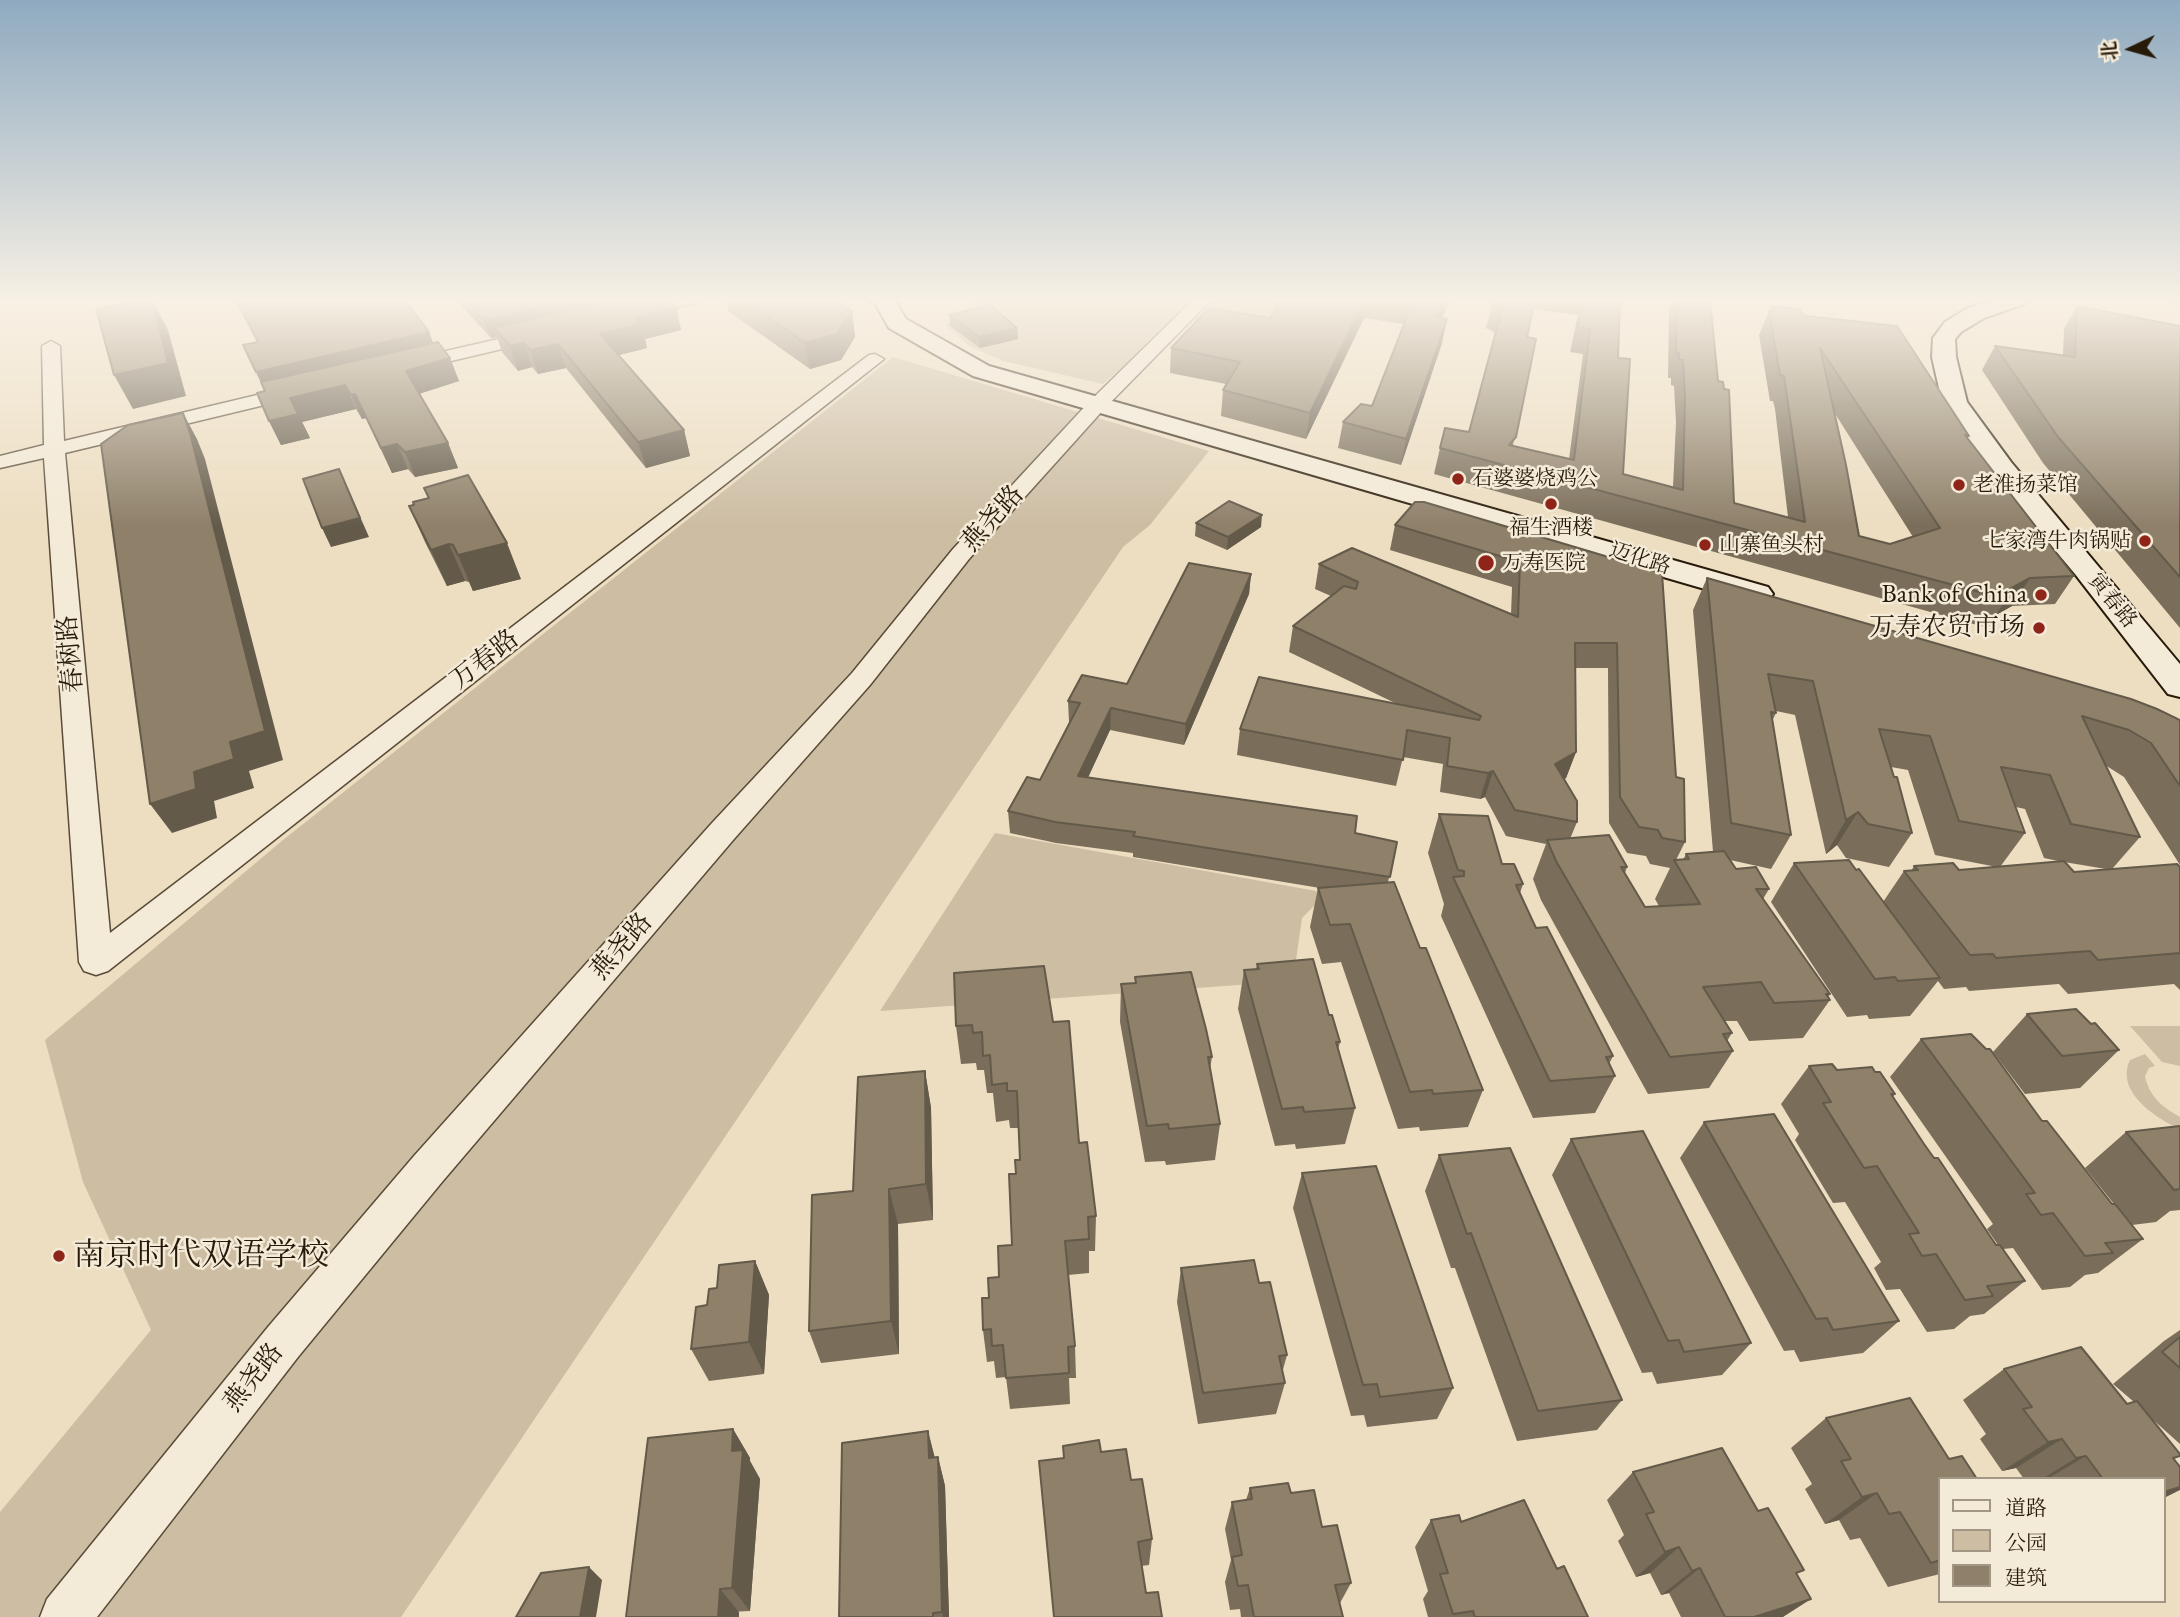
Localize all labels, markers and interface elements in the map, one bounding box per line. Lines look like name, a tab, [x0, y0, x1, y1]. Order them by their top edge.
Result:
north arrow	[2096, 14, 2166, 84]
text: 北	[2096, 40, 2123, 61]
place label: 石婆婆烧鸡公	[1472, 466, 1598, 492]
marker: 石婆婆烧鸡公	[1450, 471, 1466, 487]
place label: 老淮扬菜馆	[1973, 472, 2078, 498]
marker: 老淮扬菜馆	[1951, 477, 1967, 493]
street label: 燕尧路	[955, 480, 1031, 558]
marker: 福生酒楼	[1543, 496, 1559, 512]
place label: 福生酒楼	[1509, 515, 1593, 541]
place label: 七家湾牛肉锅贴	[1984, 528, 2131, 554]
place label: 山寨鱼头村	[1719, 532, 1824, 558]
marker: 七家湾牛肉锅贴	[2137, 533, 2153, 549]
marker: 山寨鱼头村	[1697, 537, 1713, 553]
street label: 迈化路	[1606, 538, 1674, 580]
place label: 万寿医院	[1502, 550, 1586, 576]
marker: 万寿医院	[1476, 553, 1496, 573]
street label: 寅春路	[2082, 569, 2142, 633]
place label: Bank of China	[1882, 579, 2027, 611]
marker: Bank of China	[2033, 587, 2049, 603]
place label: 万寿农贸市场	[1869, 612, 2025, 644]
street label: 春树路	[52, 614, 90, 694]
marker: 万寿农贸市场	[2031, 620, 2047, 636]
street label: 万春路	[445, 624, 525, 696]
street label: 燕尧路	[585, 907, 659, 987]
place label: 南京时代双语学校	[73, 1237, 329, 1275]
marker: 南京时代双语学校	[51, 1248, 67, 1264]
street label: 燕尧路	[218, 1338, 290, 1418]
legend	[1938, 1477, 2166, 1603]
text: 道路	[2005, 1494, 2047, 1521]
text: 公园	[2005, 1529, 2047, 1556]
text: 建筑	[2005, 1564, 2047, 1591]

